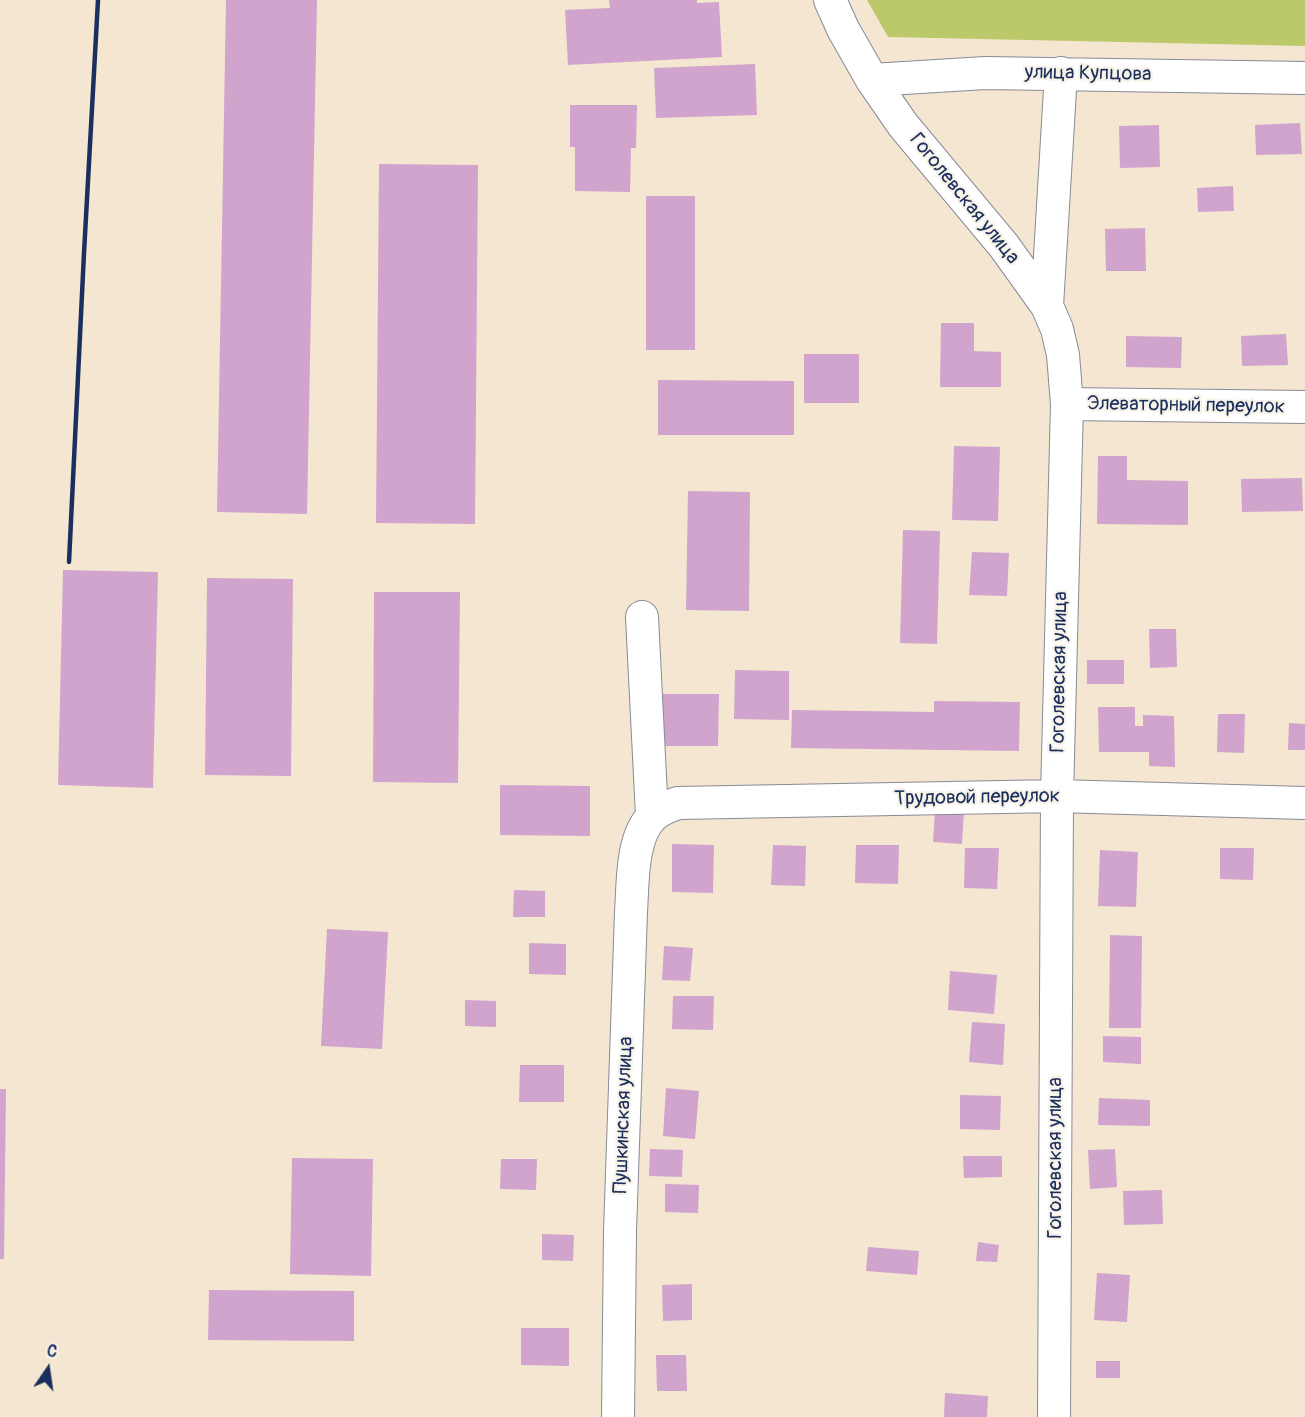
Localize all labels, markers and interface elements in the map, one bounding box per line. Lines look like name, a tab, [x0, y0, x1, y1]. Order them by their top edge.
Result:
street label: улица Купцова	[1024, 61, 1152, 87]
street label: Гоголевская улица	[904, 129, 1024, 269]
street label: Элеваторный переулок	[1087, 392, 1285, 420]
street label: Гоголевская улица	[1047, 591, 1073, 753]
street label: Трудовой переулок	[894, 785, 1060, 811]
street label: Пушкинская улица	[609, 1036, 639, 1194]
street label: Гоголевская улица	[1044, 1077, 1068, 1239]
north arrow	[18, 1339, 78, 1399]
text: С	[45, 1341, 59, 1362]

